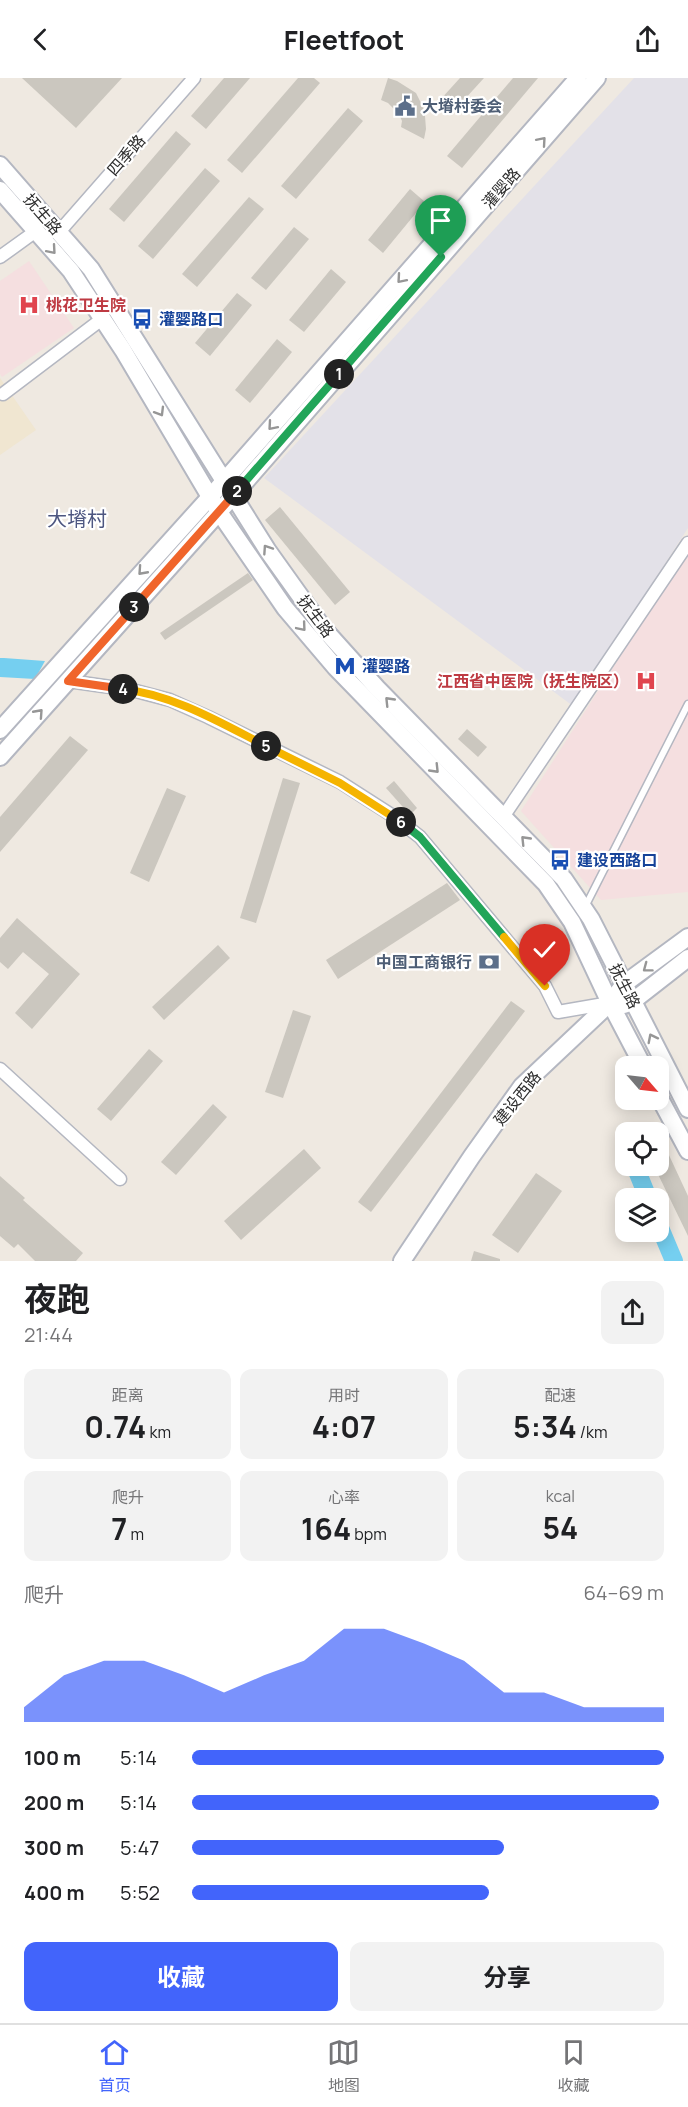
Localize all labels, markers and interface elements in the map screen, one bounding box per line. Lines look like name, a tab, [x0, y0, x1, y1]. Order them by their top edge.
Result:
text: Fleetfoot	[284, 21, 404, 58]
icon: back	[24, 23, 57, 56]
icon: share	[631, 23, 664, 56]
public building icon: 大塉村委会	[393, 94, 417, 118]
place label: 大塉村委会	[422, 95, 502, 117]
street label: 四季路	[102, 130, 150, 180]
one-way arrow	[535, 137, 546, 148]
street label: 灌婴路	[477, 163, 525, 213]
street label: 抚生路	[19, 189, 67, 239]
pin	[415, 195, 466, 257]
icon: arrive	[424, 204, 457, 237]
one-way arrow	[45, 243, 56, 254]
one-way arrow	[397, 272, 408, 283]
hospital icon: 桃花卫生院	[17, 293, 41, 317]
place label: 桃花卫生院	[46, 294, 126, 316]
bus stop icon: 灌婴路口	[130, 307, 154, 331]
place label: 灌婴路口	[159, 308, 223, 330]
pin: 1	[324, 359, 354, 389]
text: 1	[335, 363, 343, 385]
one-way arrow	[153, 406, 164, 416]
one-way arrow	[268, 419, 279, 429]
pin: 2	[222, 476, 252, 506]
text: 2	[232, 480, 242, 502]
district label: 大塉村	[47, 505, 107, 532]
one-way arrow	[263, 544, 274, 555]
one-way arrow	[138, 565, 149, 575]
street label: 抚生路	[293, 590, 339, 642]
pin: 3	[119, 592, 149, 622]
text: 3	[129, 596, 139, 618]
one-way arrow	[294, 620, 305, 631]
metro station icon: 灌婴路	[333, 654, 357, 678]
place label: 灌婴路	[362, 655, 410, 677]
hospital icon: 江西省中医院（抚生院区）	[634, 669, 658, 693]
place label: 江西省中医院（抚生院区）	[437, 670, 629, 692]
pin: 4	[108, 674, 138, 704]
text: 4	[118, 678, 128, 700]
one-way arrow	[385, 697, 396, 707]
one-way arrow	[32, 709, 43, 720]
pin: 5	[251, 731, 281, 761]
text: 5	[261, 735, 271, 757]
one-way arrow	[428, 763, 439, 773]
pin: 6	[386, 807, 416, 837]
text: 6	[396, 811, 406, 833]
one-way arrow	[522, 836, 533, 847]
bus stop icon: 建设西路口	[548, 848, 572, 872]
place label: 建设西路口	[577, 849, 657, 871]
pin	[519, 924, 570, 986]
icon: check	[528, 933, 561, 966]
bank icon: 中国工商银行	[477, 950, 501, 974]
place label: 中国工商银行	[376, 951, 472, 973]
street label: 抚生路	[604, 960, 646, 1012]
one-way arrow	[642, 960, 653, 971]
one-way arrow	[648, 1034, 659, 1045]
north arrow	[615, 1056, 669, 1110]
map controls	[615, 1056, 669, 1242]
street label: 建设西路	[488, 1066, 546, 1130]
button: locate	[615, 1122, 669, 1176]
button: layers	[615, 1188, 669, 1242]
text: 夜跑	[24, 1276, 90, 1321]
button: share	[601, 1281, 664, 1344]
text: 21:44	[24, 1321, 73, 1348]
text: 距离	[112, 1384, 144, 1406]
text: 用时	[328, 1384, 360, 1406]
text: 配速	[544, 1384, 576, 1406]
text: 0.74	[84, 1406, 146, 1447]
text: 4:07	[312, 1406, 376, 1447]
text: 5:34	[513, 1406, 577, 1447]
text: km	[146, 1421, 171, 1443]
text: /km	[577, 1421, 608, 1443]
text: kcal	[546, 1485, 575, 1507]
text: 爬升	[112, 1486, 144, 1508]
text: 心率	[328, 1486, 360, 1508]
text: 54	[542, 1507, 578, 1548]
text: 7	[111, 1508, 127, 1549]
text: 164	[301, 1508, 351, 1549]
text: m	[127, 1523, 144, 1545]
text: bpm	[351, 1523, 387, 1545]
text: 64–69 m	[583, 1579, 664, 1606]
text: 爬升	[24, 1581, 64, 1608]
text: 100 m	[24, 1744, 81, 1771]
text: 5:14	[120, 1744, 157, 1771]
text: 200 m	[24, 1789, 84, 1816]
text: 5:14	[120, 1789, 157, 1816]
text: 300 m	[24, 1834, 84, 1861]
text: 5:47	[120, 1834, 159, 1861]
text: 400 m	[24, 1879, 84, 1906]
text: 5:52	[120, 1879, 160, 1906]
button: 收藏	[24, 1942, 338, 2011]
button: 分享	[350, 1942, 664, 2011]
tab: 首页	[98, 2036, 131, 2096]
tab: 地图	[327, 2036, 360, 2096]
tab: 收藏	[557, 2036, 590, 2096]

